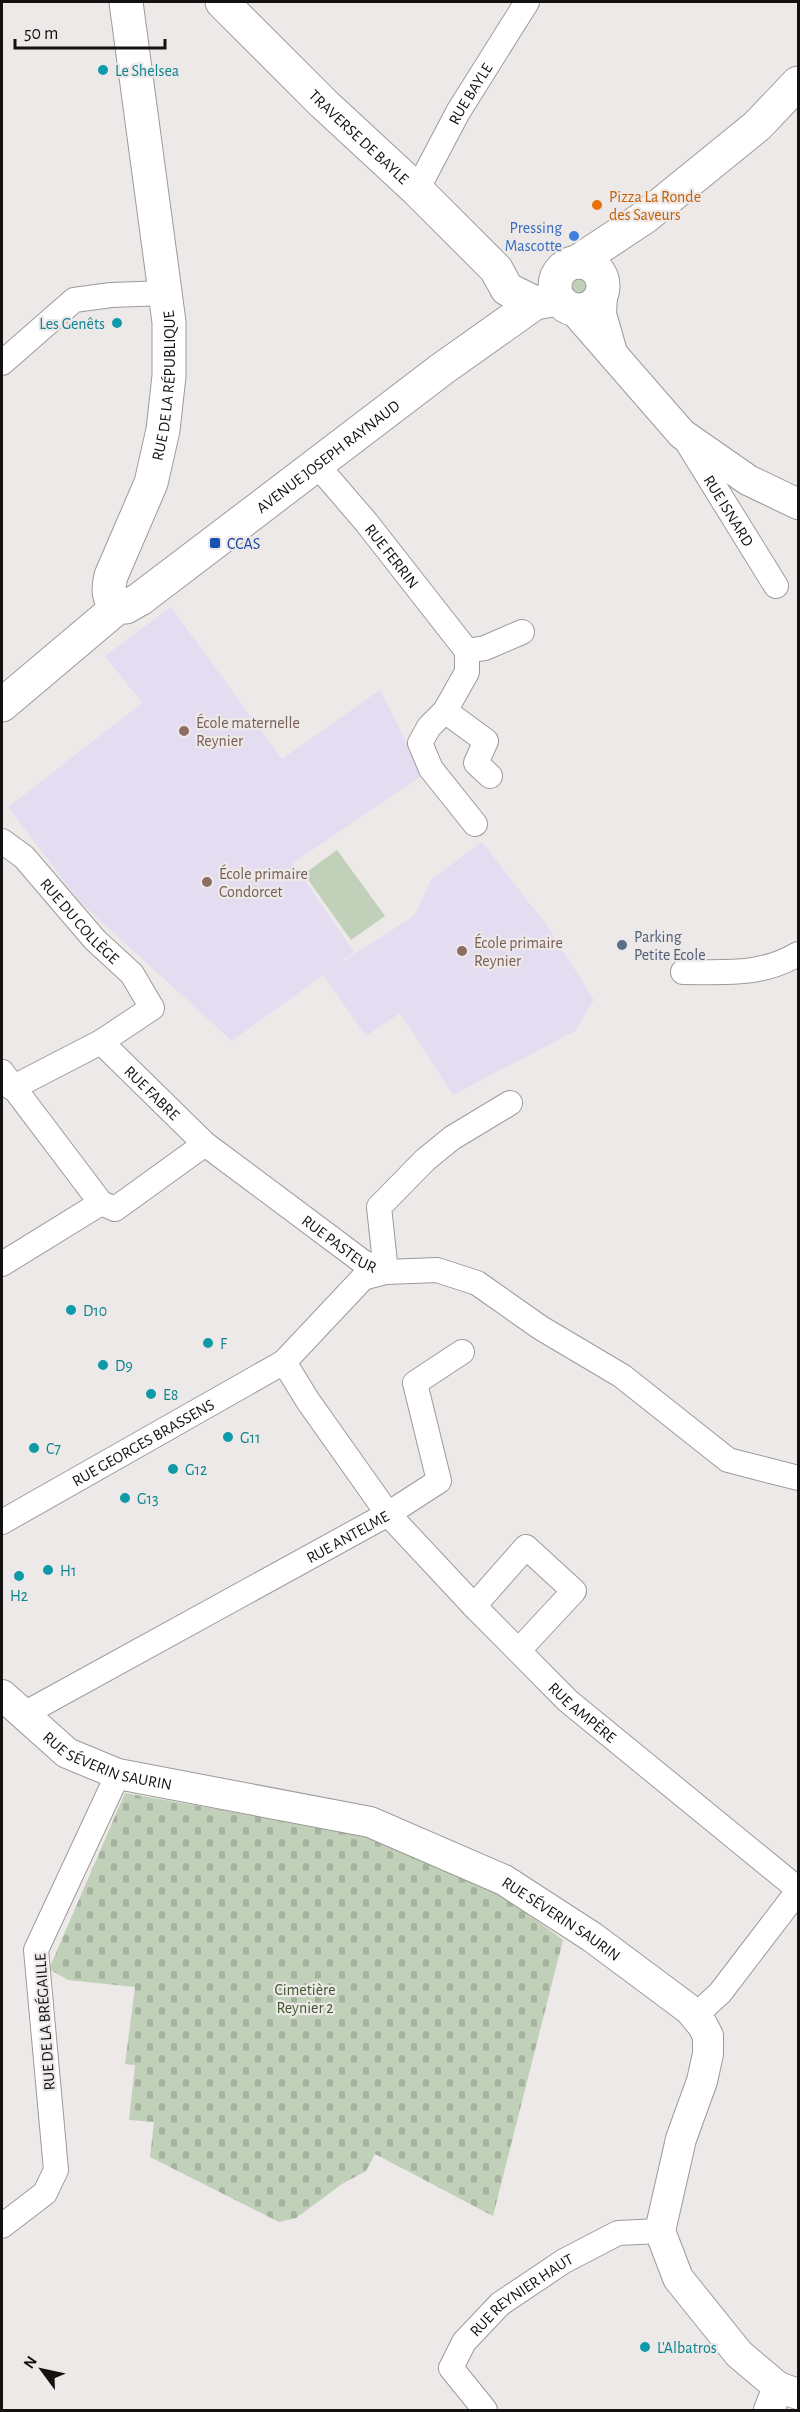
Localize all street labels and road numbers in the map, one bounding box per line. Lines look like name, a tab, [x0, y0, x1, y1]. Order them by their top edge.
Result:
street label: RUE BAYLE	[446, 60, 496, 127]
street label: TRAVERSE DE BAYLE	[306, 87, 412, 187]
street label: RUE DE LA RÉPUBLIQUE	[149, 309, 179, 462]
street label: AVENUE JOSEPH RAYNAUD	[254, 397, 403, 516]
street label: RUE ISNARD	[700, 473, 756, 549]
street label: RUE FERRIN	[362, 521, 422, 591]
street label: RUE DU COLLÈGE	[37, 876, 122, 967]
street label: RUE FABRE	[121, 1063, 182, 1124]
street label: RUE PASTEUR	[299, 1212, 379, 1276]
street label: RUE GEORGES BRASSENS	[70, 1396, 217, 1489]
street label: RUE ANTELME	[304, 1508, 392, 1566]
street label: RUE AMPÈRE	[545, 1680, 619, 1746]
street label: RUE SÉVERIN SAURIN	[40, 1729, 173, 1793]
street label: RUE SÉVERIN SAURIN	[499, 1874, 623, 1964]
street label: RUE DE LA BRÉGAILLE	[30, 1953, 58, 2091]
street label: RUE REYNIER HAUT	[467, 2251, 576, 2340]

